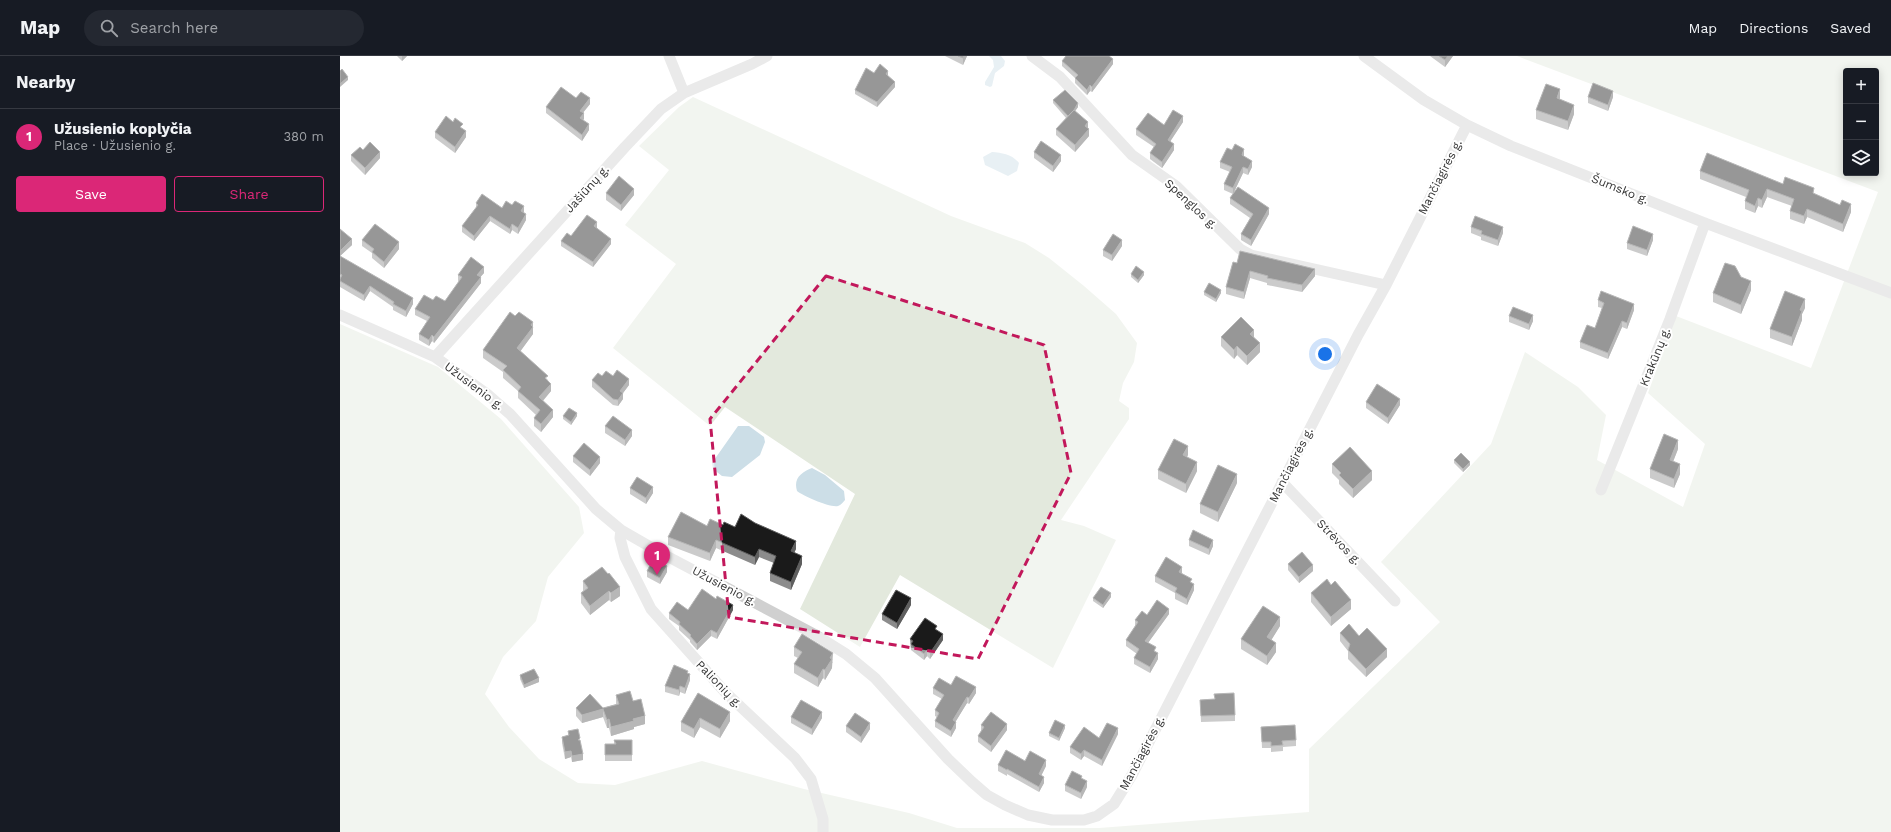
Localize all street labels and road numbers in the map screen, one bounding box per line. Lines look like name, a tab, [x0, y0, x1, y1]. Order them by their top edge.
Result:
street label: Mančiagirės g.	[1415, 137, 1465, 217]
street label: Jašiūnų g.	[562, 162, 612, 216]
street label: Šumsko g.	[1589, 171, 1651, 207]
street label: Spenglos g.	[1162, 176, 1220, 232]
street label: Krakūnų g.	[1637, 326, 1673, 388]
street label: Užusienio g.	[442, 359, 506, 413]
street label: Mančiagirės g.	[1266, 425, 1316, 505]
street label: Strėvos g.	[1314, 516, 1364, 568]
street label: Užusienio g.	[690, 563, 758, 609]
street label: Palionių g.	[693, 658, 745, 710]
street label: Mančiagirės g.	[1117, 713, 1167, 793]

